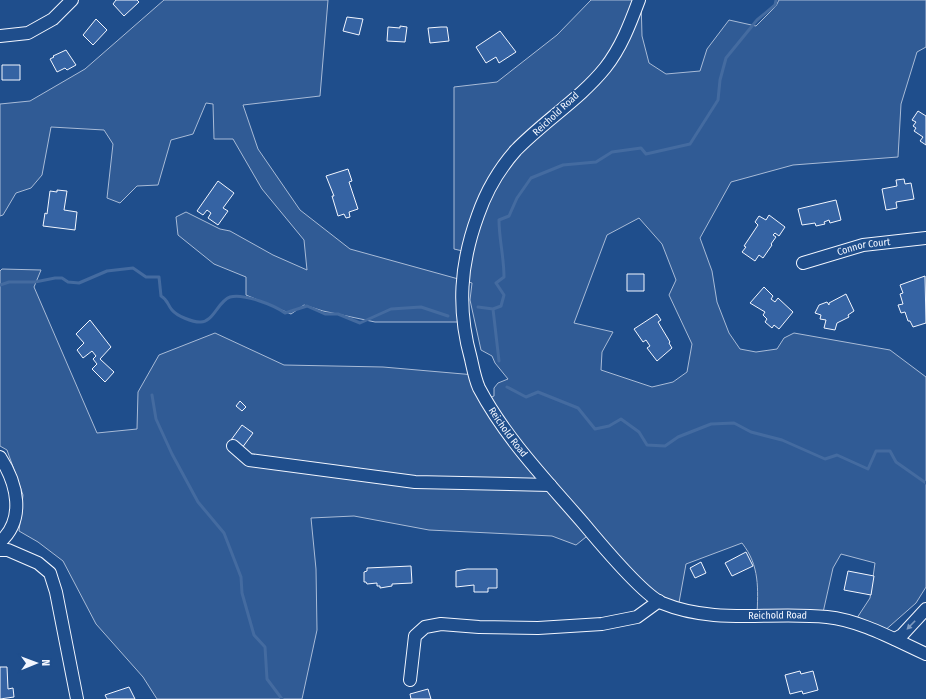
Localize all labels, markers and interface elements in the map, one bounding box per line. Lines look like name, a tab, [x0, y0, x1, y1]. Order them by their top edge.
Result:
street label: Reichold Road	[530, 90, 582, 138]
street label: Connor Court	[836, 236, 892, 258]
street label: Reichold Road	[486, 405, 530, 460]
street label: Reichold Road	[748, 609, 807, 622]
one-way arrow	[907, 620, 916, 630]
north arrow	[16, 643, 56, 683]
text: N	[39, 659, 52, 666]

